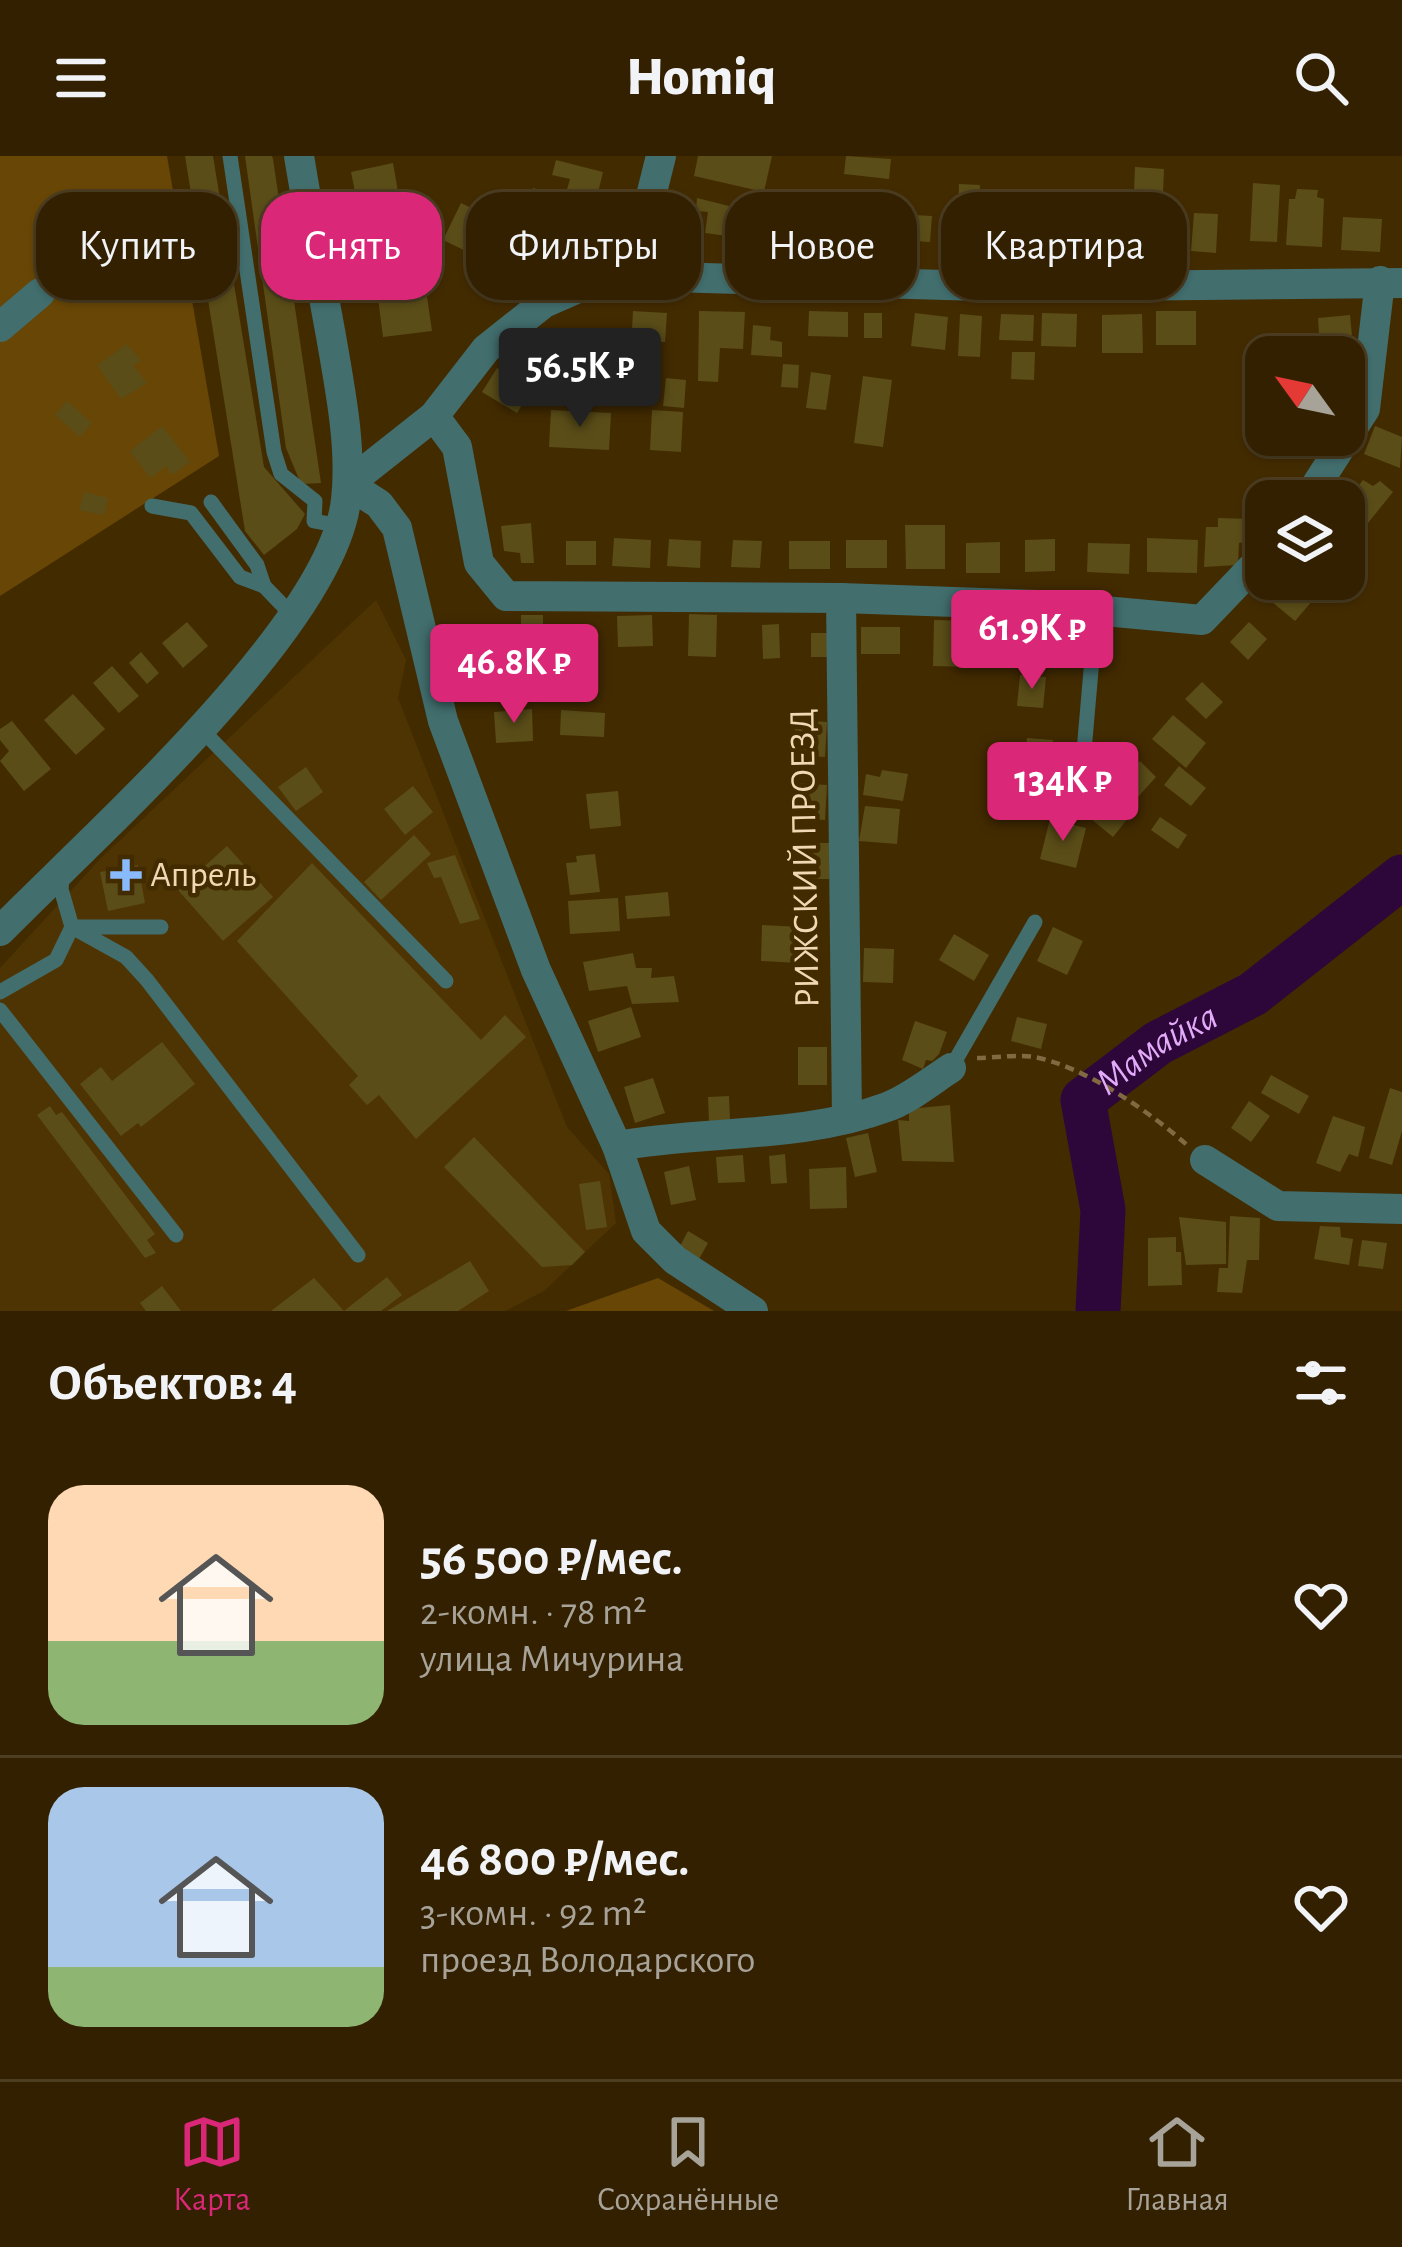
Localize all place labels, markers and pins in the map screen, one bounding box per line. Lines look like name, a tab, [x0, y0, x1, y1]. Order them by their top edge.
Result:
pin: 56.5K ₽	[469, 328, 691, 430]
pin: 61.9K ₽	[921, 590, 1143, 692]
pin: 46.8K ₽	[403, 624, 625, 726]
pin: 134K ₽	[965, 742, 1161, 844]
place label: Апрель	[150, 857, 256, 893]
marker: Апрель	[113, 862, 139, 888]

